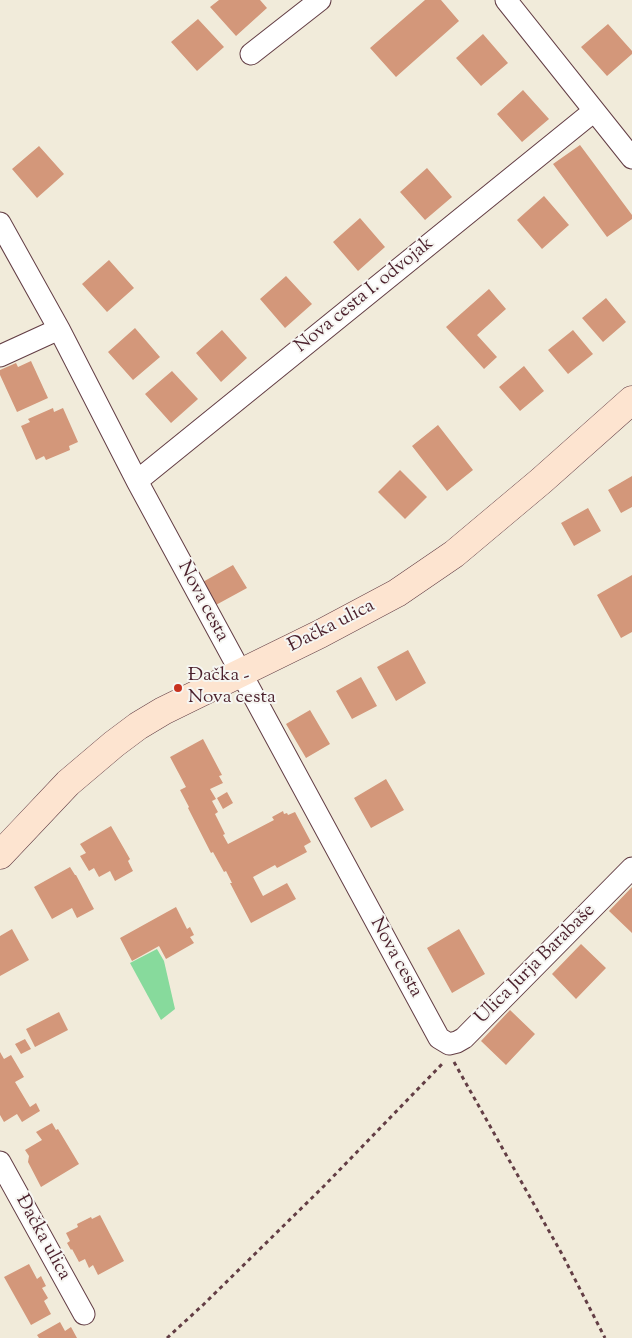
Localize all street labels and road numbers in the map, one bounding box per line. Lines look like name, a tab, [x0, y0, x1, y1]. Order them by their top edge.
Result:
street label: Nova cesta I. odvojak	[291, 233, 439, 359]
street label: Nova cesta	[171, 558, 233, 646]
street label: Đačka ulica	[285, 595, 379, 659]
street label: Ulica Jurja Barabaše	[471, 900, 601, 1030]
street label: Nova cesta	[364, 914, 426, 1002]
street label: Đačka ulica	[9, 1191, 75, 1285]

